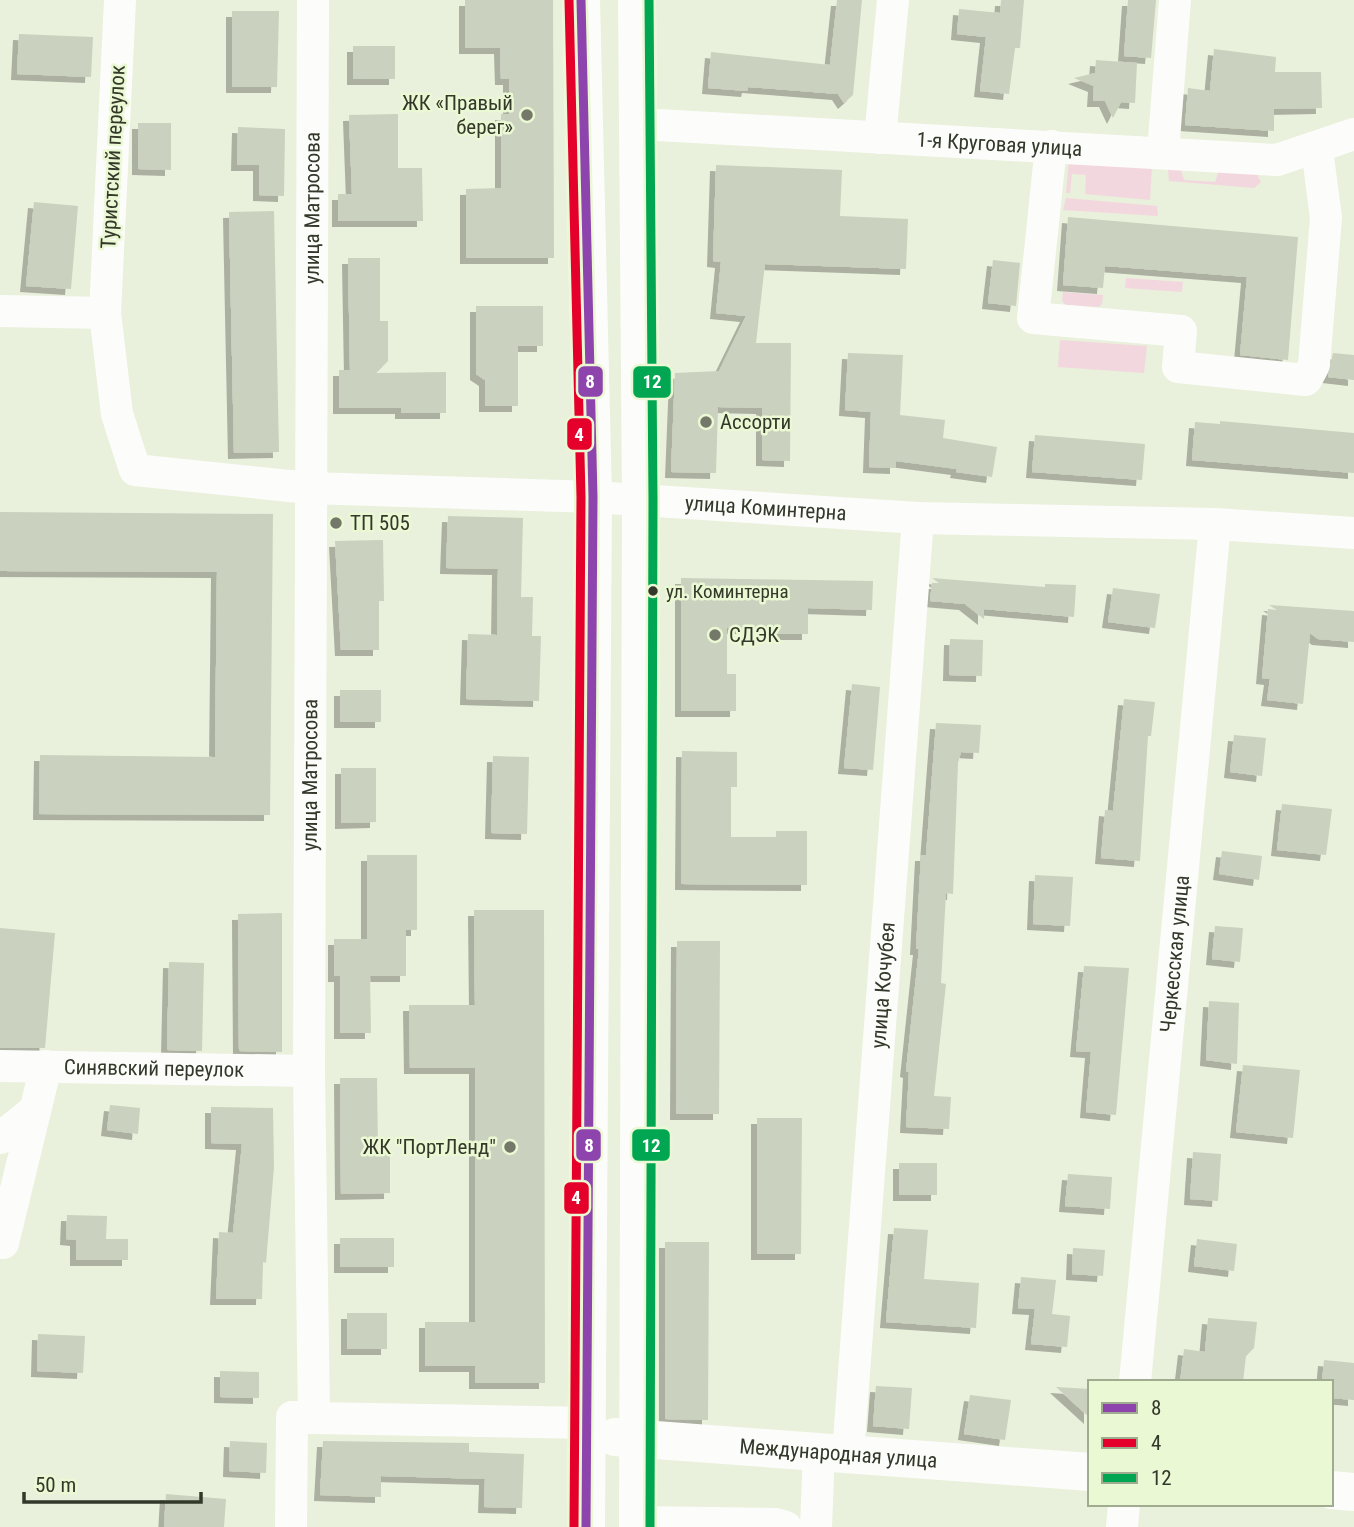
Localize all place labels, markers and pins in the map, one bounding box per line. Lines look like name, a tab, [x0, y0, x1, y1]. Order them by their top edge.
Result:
place label: ЖК «Правый берег»	[402, 91, 513, 139]
marker: ЖК «Правый берег»	[519, 107, 535, 123]
place label: Ассорти	[720, 410, 791, 434]
marker: Ассорти	[698, 414, 714, 430]
place label: ТП 505	[350, 511, 410, 535]
marker: ТП 505	[328, 515, 344, 531]
place label: ул. Коминтерна	[666, 580, 789, 603]
marker: ул. Коминтерна	[646, 584, 660, 598]
place label: СДЭК	[729, 623, 779, 647]
marker: СДЭК	[707, 627, 723, 643]
place label: ЖК "ПортЛенд"	[363, 1135, 496, 1159]
marker: ЖК "ПортЛенд"	[502, 1139, 518, 1155]

